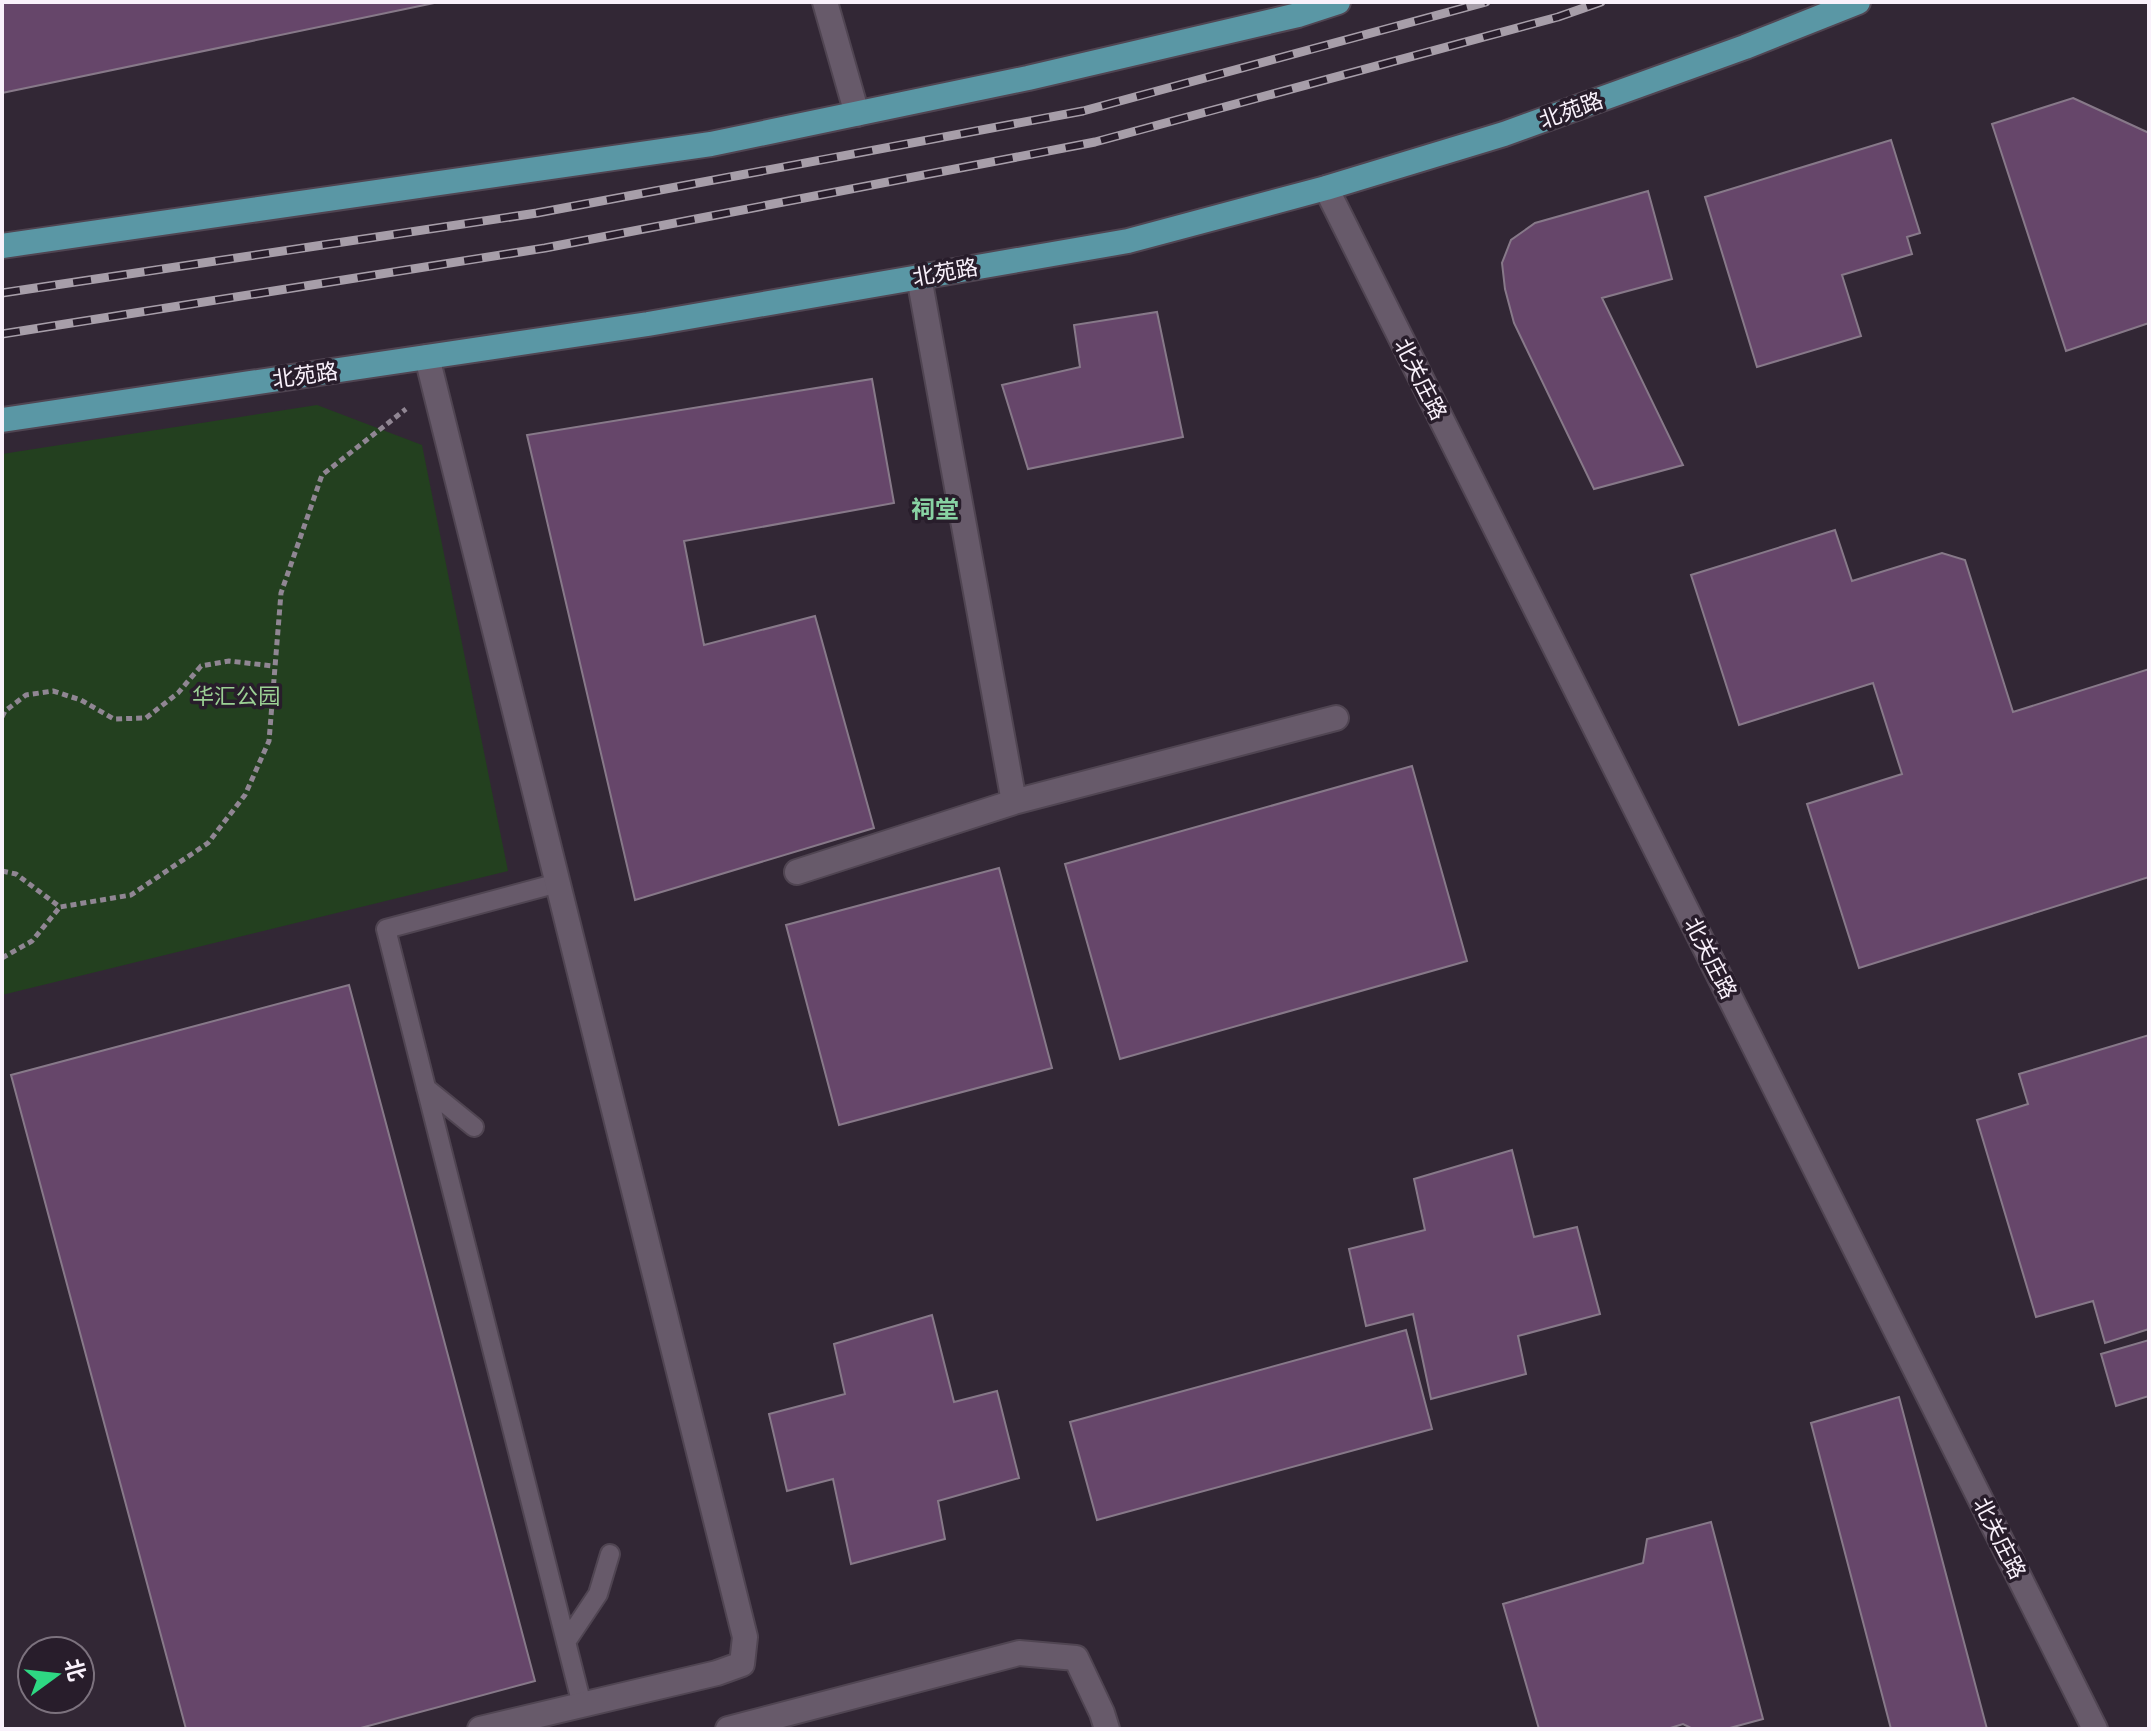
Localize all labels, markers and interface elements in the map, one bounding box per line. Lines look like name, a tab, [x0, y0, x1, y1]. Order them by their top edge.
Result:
street label: 北苑路	[1535, 85, 1607, 136]
street label: 北苑路	[910, 251, 980, 293]
street label: 北关庄路	[1387, 333, 1454, 425]
street label: 北苑路	[270, 356, 340, 395]
district label: 祠堂	[911, 493, 959, 526]
park label: 华汇公园	[192, 681, 280, 712]
street label: 北关庄路	[1677, 912, 1744, 1004]
street label: 北关庄路	[1966, 1492, 2033, 1584]
north arrow	[16, 1635, 96, 1715]
text: 北	[57, 1655, 93, 1685]

